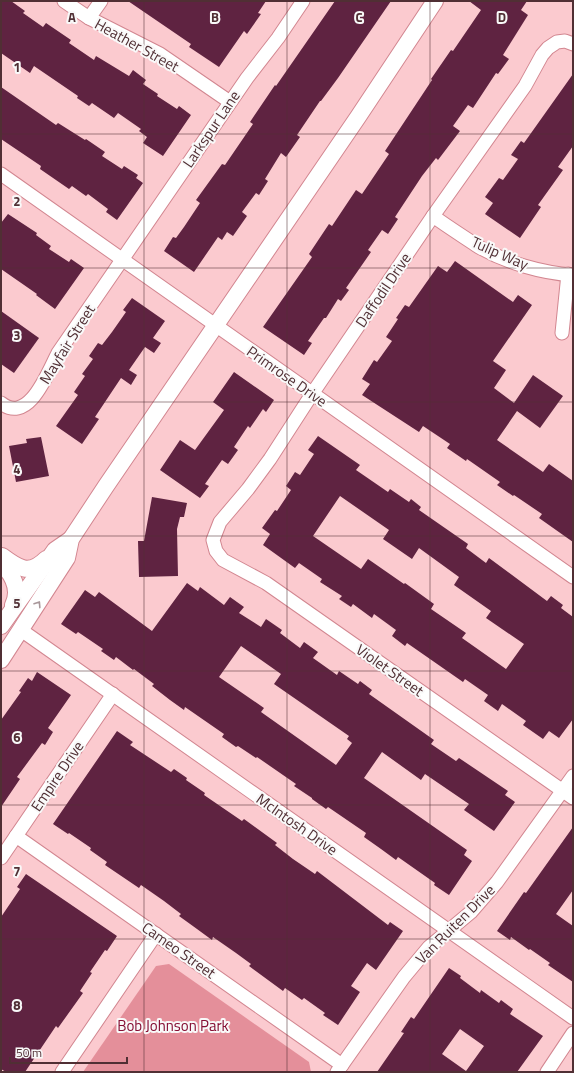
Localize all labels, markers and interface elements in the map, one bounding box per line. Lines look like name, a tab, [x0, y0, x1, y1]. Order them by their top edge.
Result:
text: A	[68, 7, 76, 27]
text: B	[211, 7, 219, 27]
text: C	[355, 7, 363, 27]
text: D	[498, 7, 506, 27]
street label: Heather Street	[91, 12, 184, 78]
text: 1	[13, 57, 21, 77]
street label: Larkspur Lane	[177, 86, 245, 172]
text: 2	[13, 191, 21, 211]
street label: Tulip Way	[468, 230, 532, 276]
street label: Daffodil Drive	[350, 248, 416, 332]
street label: Mayfair Street	[33, 299, 101, 388]
text: 3	[13, 325, 21, 345]
street label: Primrose Drive	[242, 340, 332, 412]
text: 4	[13, 459, 21, 479]
text: 5	[13, 593, 21, 613]
one-way arrow	[33, 601, 41, 608]
street label: Violet Street	[351, 638, 429, 702]
text: 6	[13, 727, 21, 747]
street label: Empire Drive	[25, 736, 89, 816]
street label: McIntosh Drive	[251, 787, 343, 861]
text: 7	[13, 861, 21, 881]
street label: Van Ruiten Drive	[410, 879, 500, 969]
street label: Cameo Street	[137, 916, 221, 984]
text: 8	[13, 995, 21, 1015]
park label: Bob Johnson Park	[117, 1014, 229, 1037]
scale bar	[10, 1039, 127, 1065]
text: 50 m	[16, 1043, 42, 1062]

